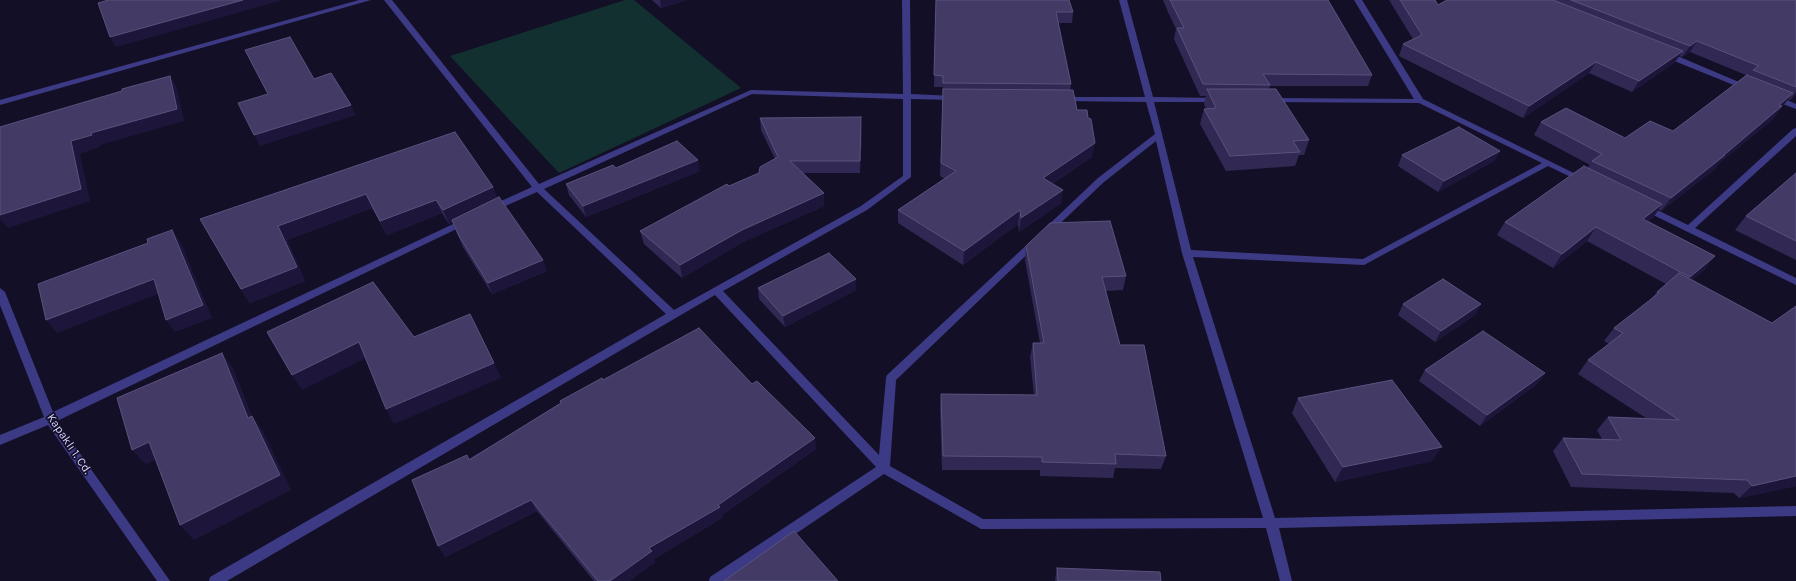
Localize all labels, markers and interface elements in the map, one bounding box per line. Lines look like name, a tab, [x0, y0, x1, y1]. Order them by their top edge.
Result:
street label: Kapaklı 1. Cd.	[44, 411, 94, 477]

